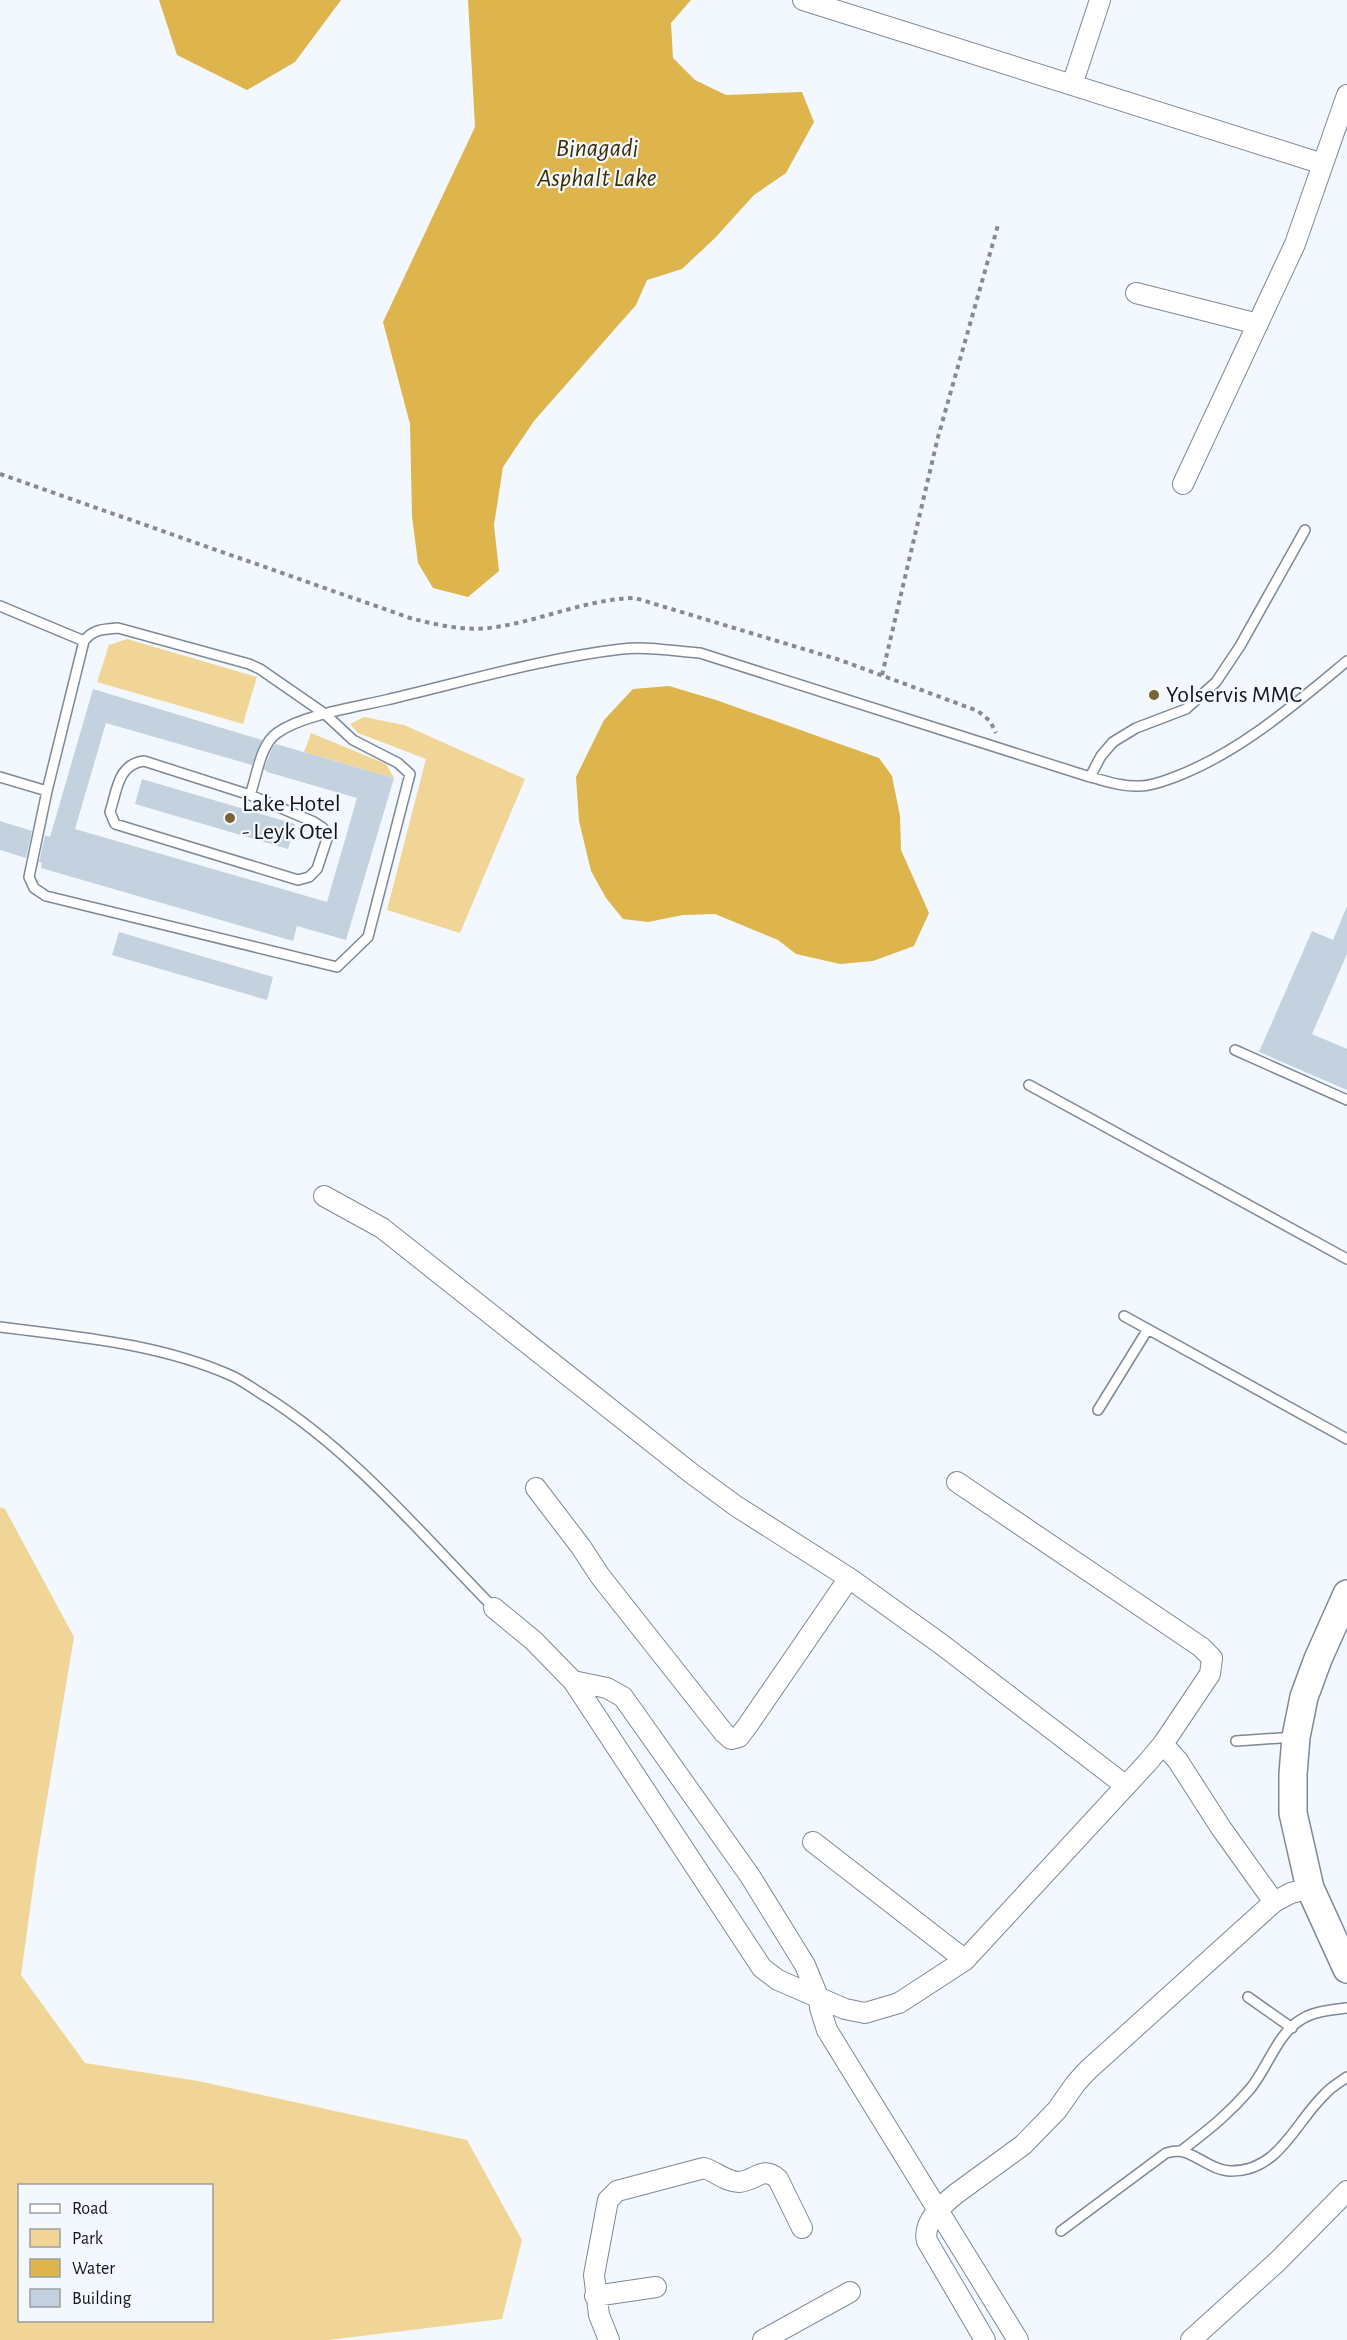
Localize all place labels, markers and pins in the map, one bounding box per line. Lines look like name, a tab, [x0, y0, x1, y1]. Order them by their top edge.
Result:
place label: Yolservis MMC	[1166, 683, 1302, 707]
marker: Yolservis MMC	[1147, 688, 1161, 702]
place label: Lake Hotel - Leyk Otel	[242, 792, 341, 844]
marker: Lake Hotel - Leyk Otel	[223, 811, 237, 825]

